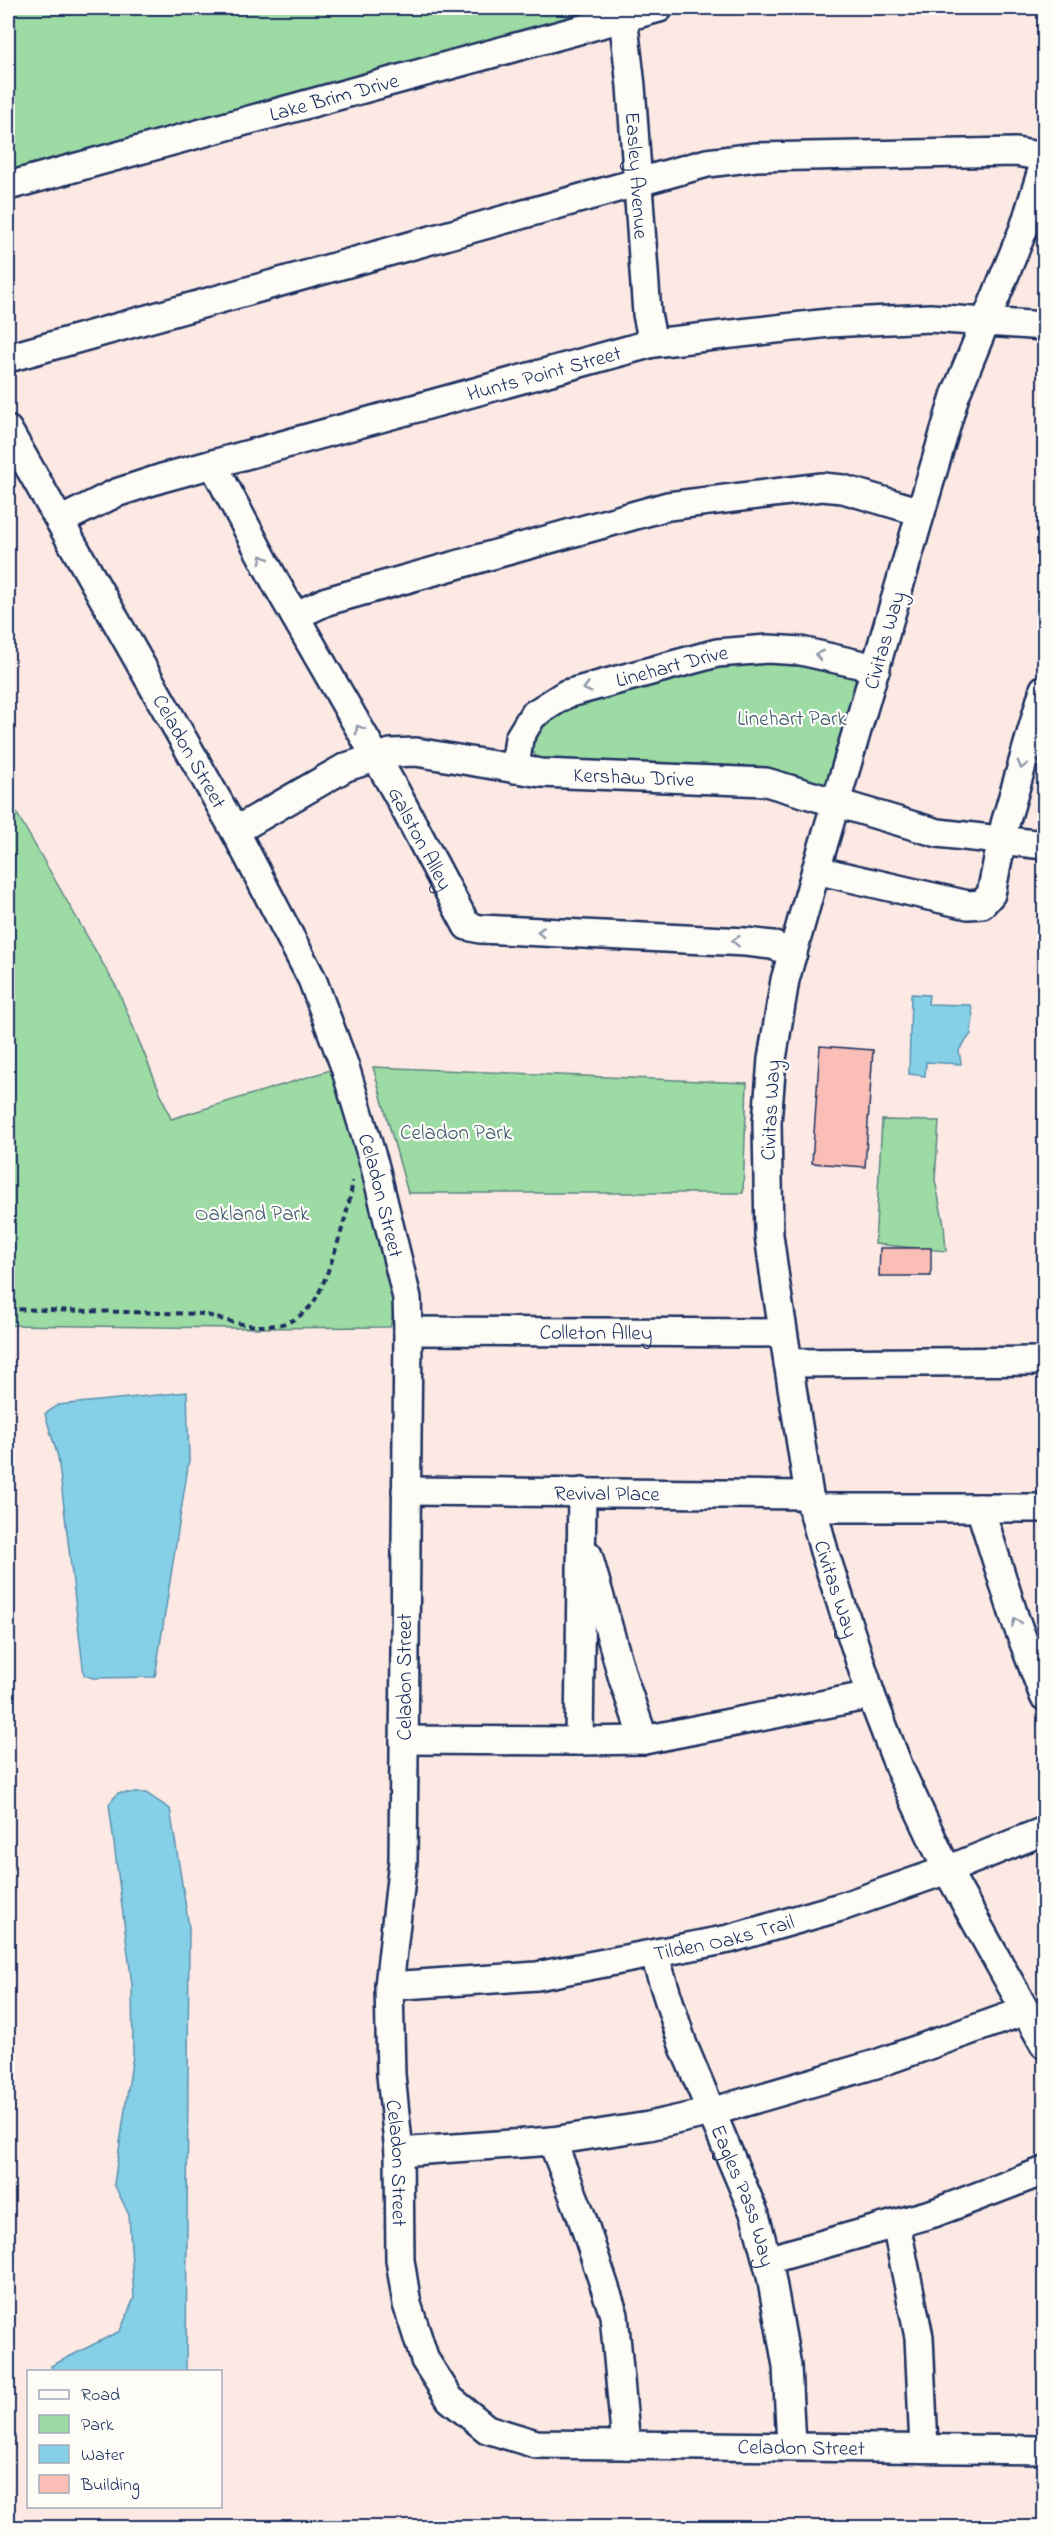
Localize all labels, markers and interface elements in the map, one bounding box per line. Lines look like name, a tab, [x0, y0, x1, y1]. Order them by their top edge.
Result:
street label: Lake Brim Drive	[267, 67, 403, 131]
street label: Easley Avenue	[616, 111, 655, 241]
street label: Hunts Point Street	[464, 339, 625, 410]
one-way arrow	[259, 554, 270, 565]
street label: Civitas Way	[858, 588, 916, 694]
street label: Linehart Drive	[613, 639, 730, 697]
one-way arrow	[814, 649, 824, 662]
one-way arrow	[583, 681, 593, 693]
street label: Celadon Street	[144, 689, 232, 815]
park label: Linehart Park	[737, 705, 847, 735]
one-way arrow	[354, 725, 366, 735]
one-way arrow	[1017, 759, 1029, 770]
street label: Kershaw Drive	[573, 761, 695, 796]
street label: Galston Alley	[379, 782, 459, 897]
one-way arrow	[537, 925, 546, 938]
one-way arrow	[731, 935, 740, 948]
street label: Civitas Way	[754, 1059, 792, 1161]
park label: Celadon Park	[400, 1119, 513, 1149]
street label: Celadon Street	[349, 1130, 410, 1261]
park label: Oakland Park	[195, 1200, 310, 1230]
street label: Colleton Alley	[539, 1319, 653, 1351]
street label: Revival Place	[554, 1479, 661, 1511]
street label: Civitas Way	[805, 1537, 864, 1643]
street label: Celadon Street	[391, 1613, 421, 1741]
one-way arrow	[1011, 1617, 1024, 1628]
street label: Tilden Oaks Trail	[651, 1908, 798, 1970]
street label: Celadon Street	[377, 2098, 413, 2227]
street label: Eagles Pass Way	[702, 2121, 781, 2271]
legend	[27, 2370, 222, 2508]
text: Road	[81, 2383, 120, 2409]
text: Park	[81, 2413, 114, 2439]
street label: Celadon Street	[738, 2433, 865, 2465]
text: Water	[81, 2443, 125, 2469]
text: Building	[80, 2473, 140, 2500]

